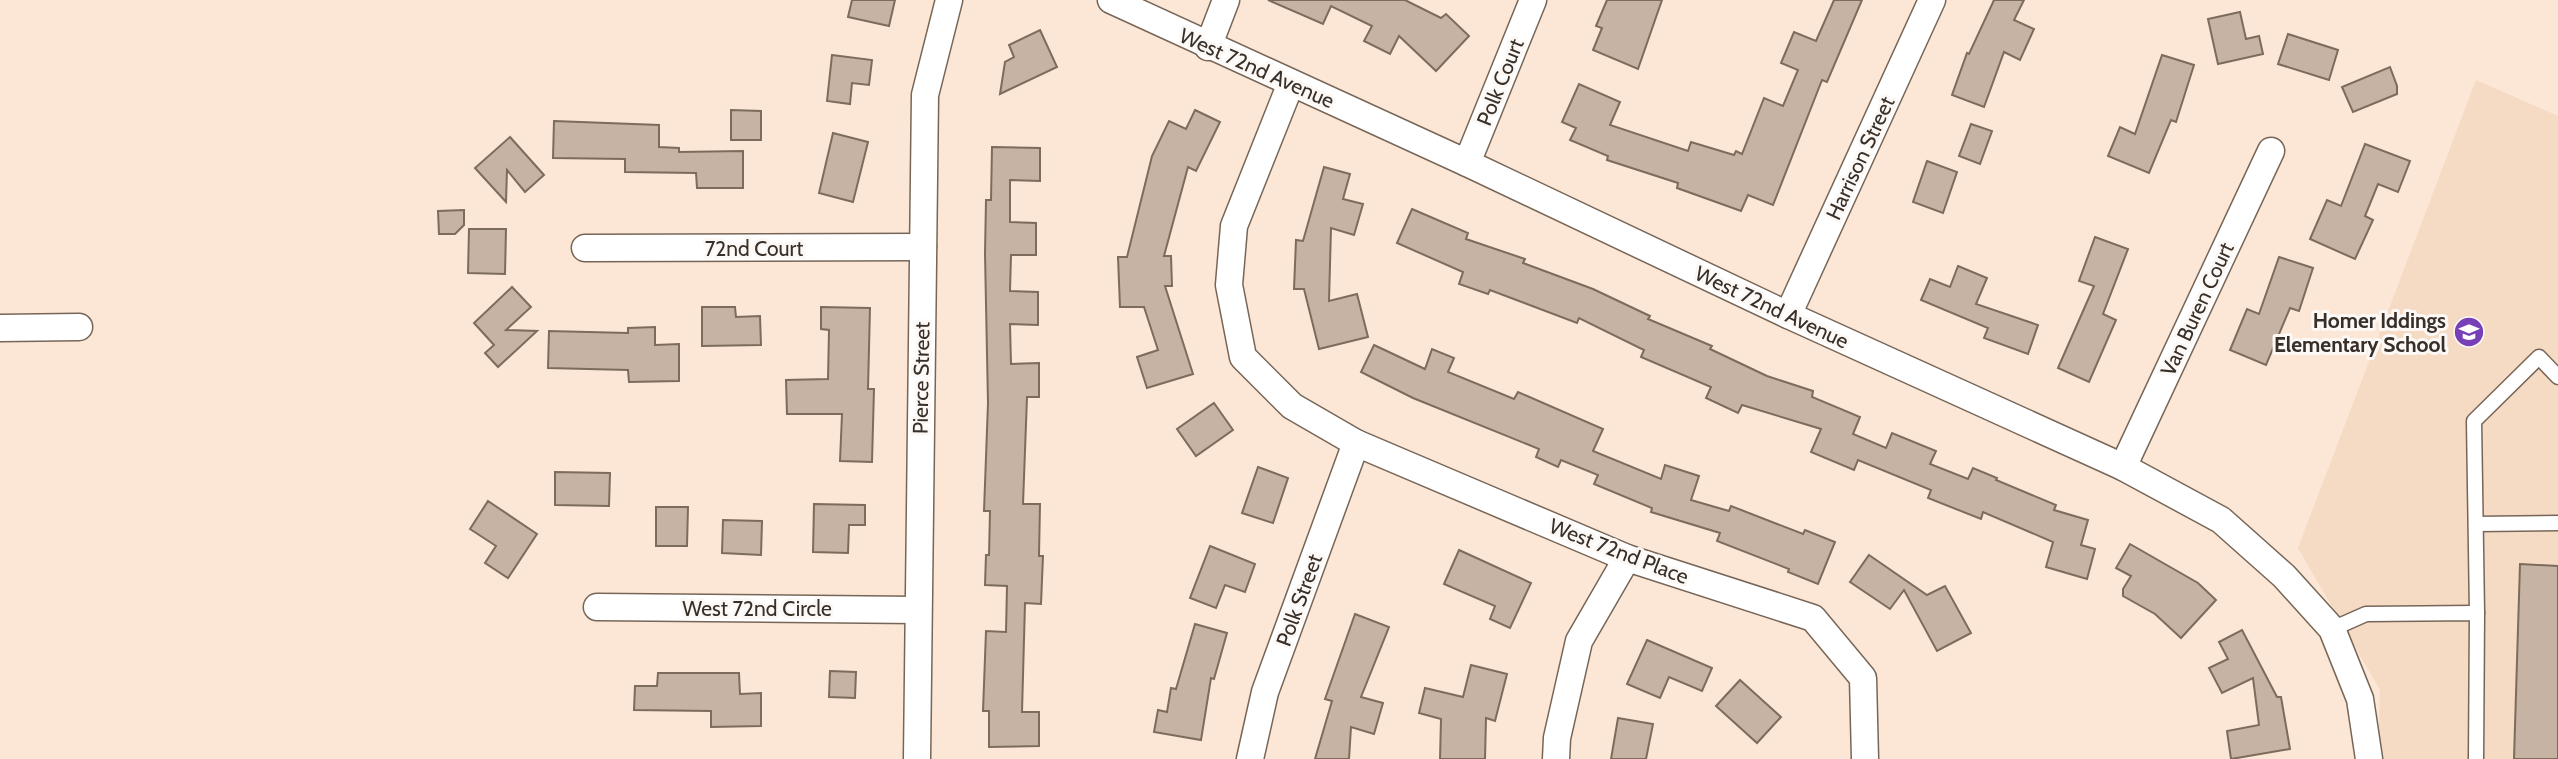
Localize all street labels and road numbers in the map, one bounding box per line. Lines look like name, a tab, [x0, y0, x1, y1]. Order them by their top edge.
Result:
street label: West 72nd Avenue	[1176, 23, 1338, 113]
street label: Polk Court	[1471, 35, 1529, 129]
street label: Harrison Street	[1821, 92, 1899, 224]
street label: 72nd Court	[705, 236, 803, 261]
street label: Van Buren Court	[2155, 238, 2239, 380]
street label: West 72nd Avenue	[1691, 260, 1853, 354]
street label: Pierce Street	[908, 322, 934, 434]
street label: West 72nd Place	[1546, 513, 1692, 589]
street label: Polk Street	[1271, 550, 1327, 650]
street label: West 72nd Circle	[682, 596, 832, 621]

